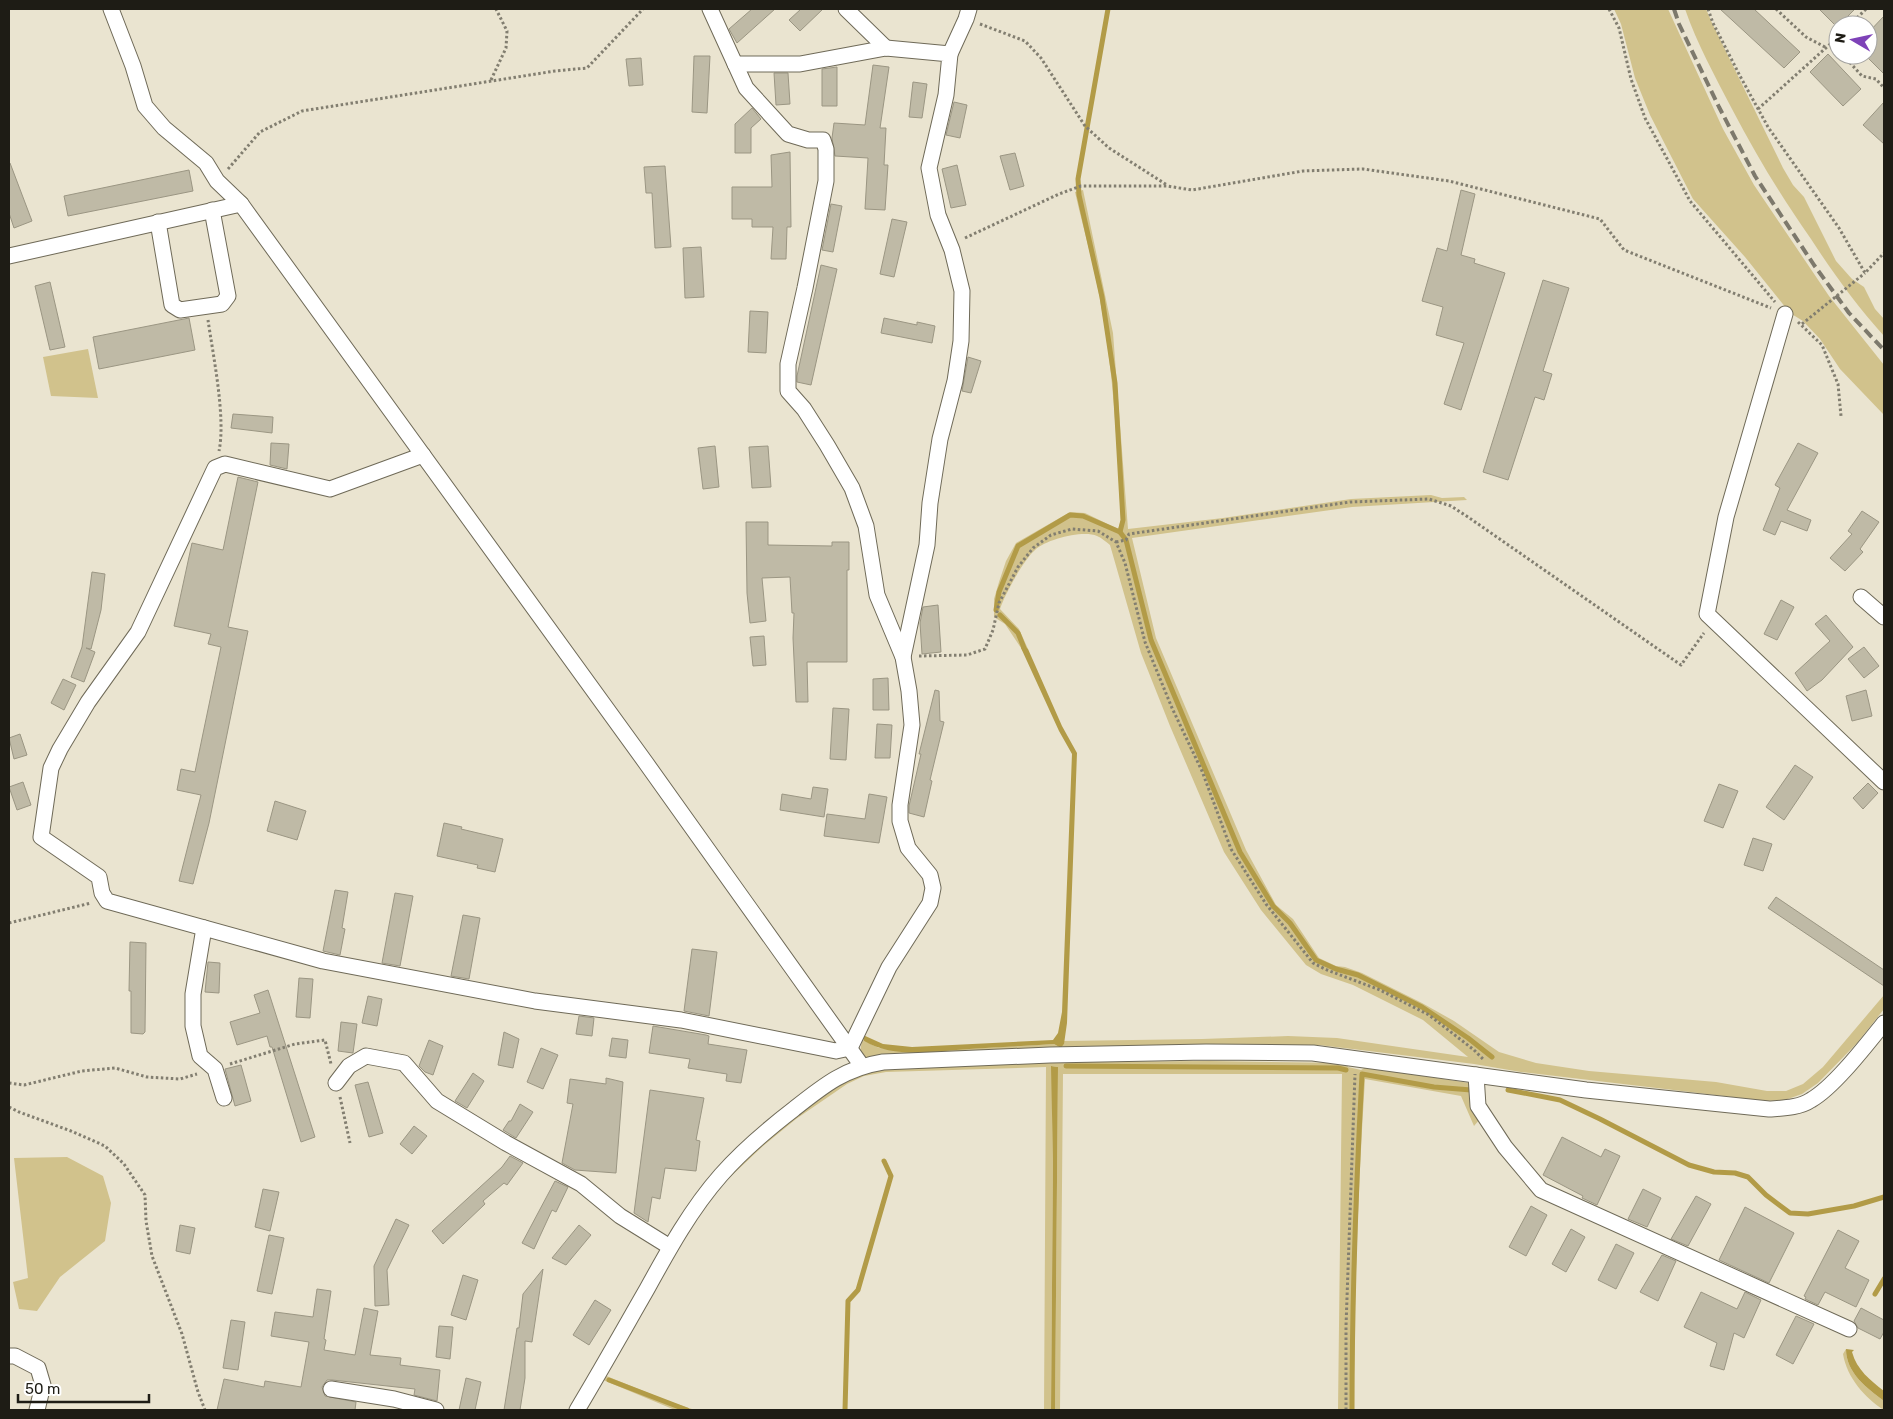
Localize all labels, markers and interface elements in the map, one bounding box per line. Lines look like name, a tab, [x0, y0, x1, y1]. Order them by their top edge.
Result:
north arrow	[1828, 15, 1878, 65]
text: N	[1831, 32, 1850, 44]
scale bar	[18, 1372, 149, 1404]
text: 50 m	[25, 1380, 60, 1398]

